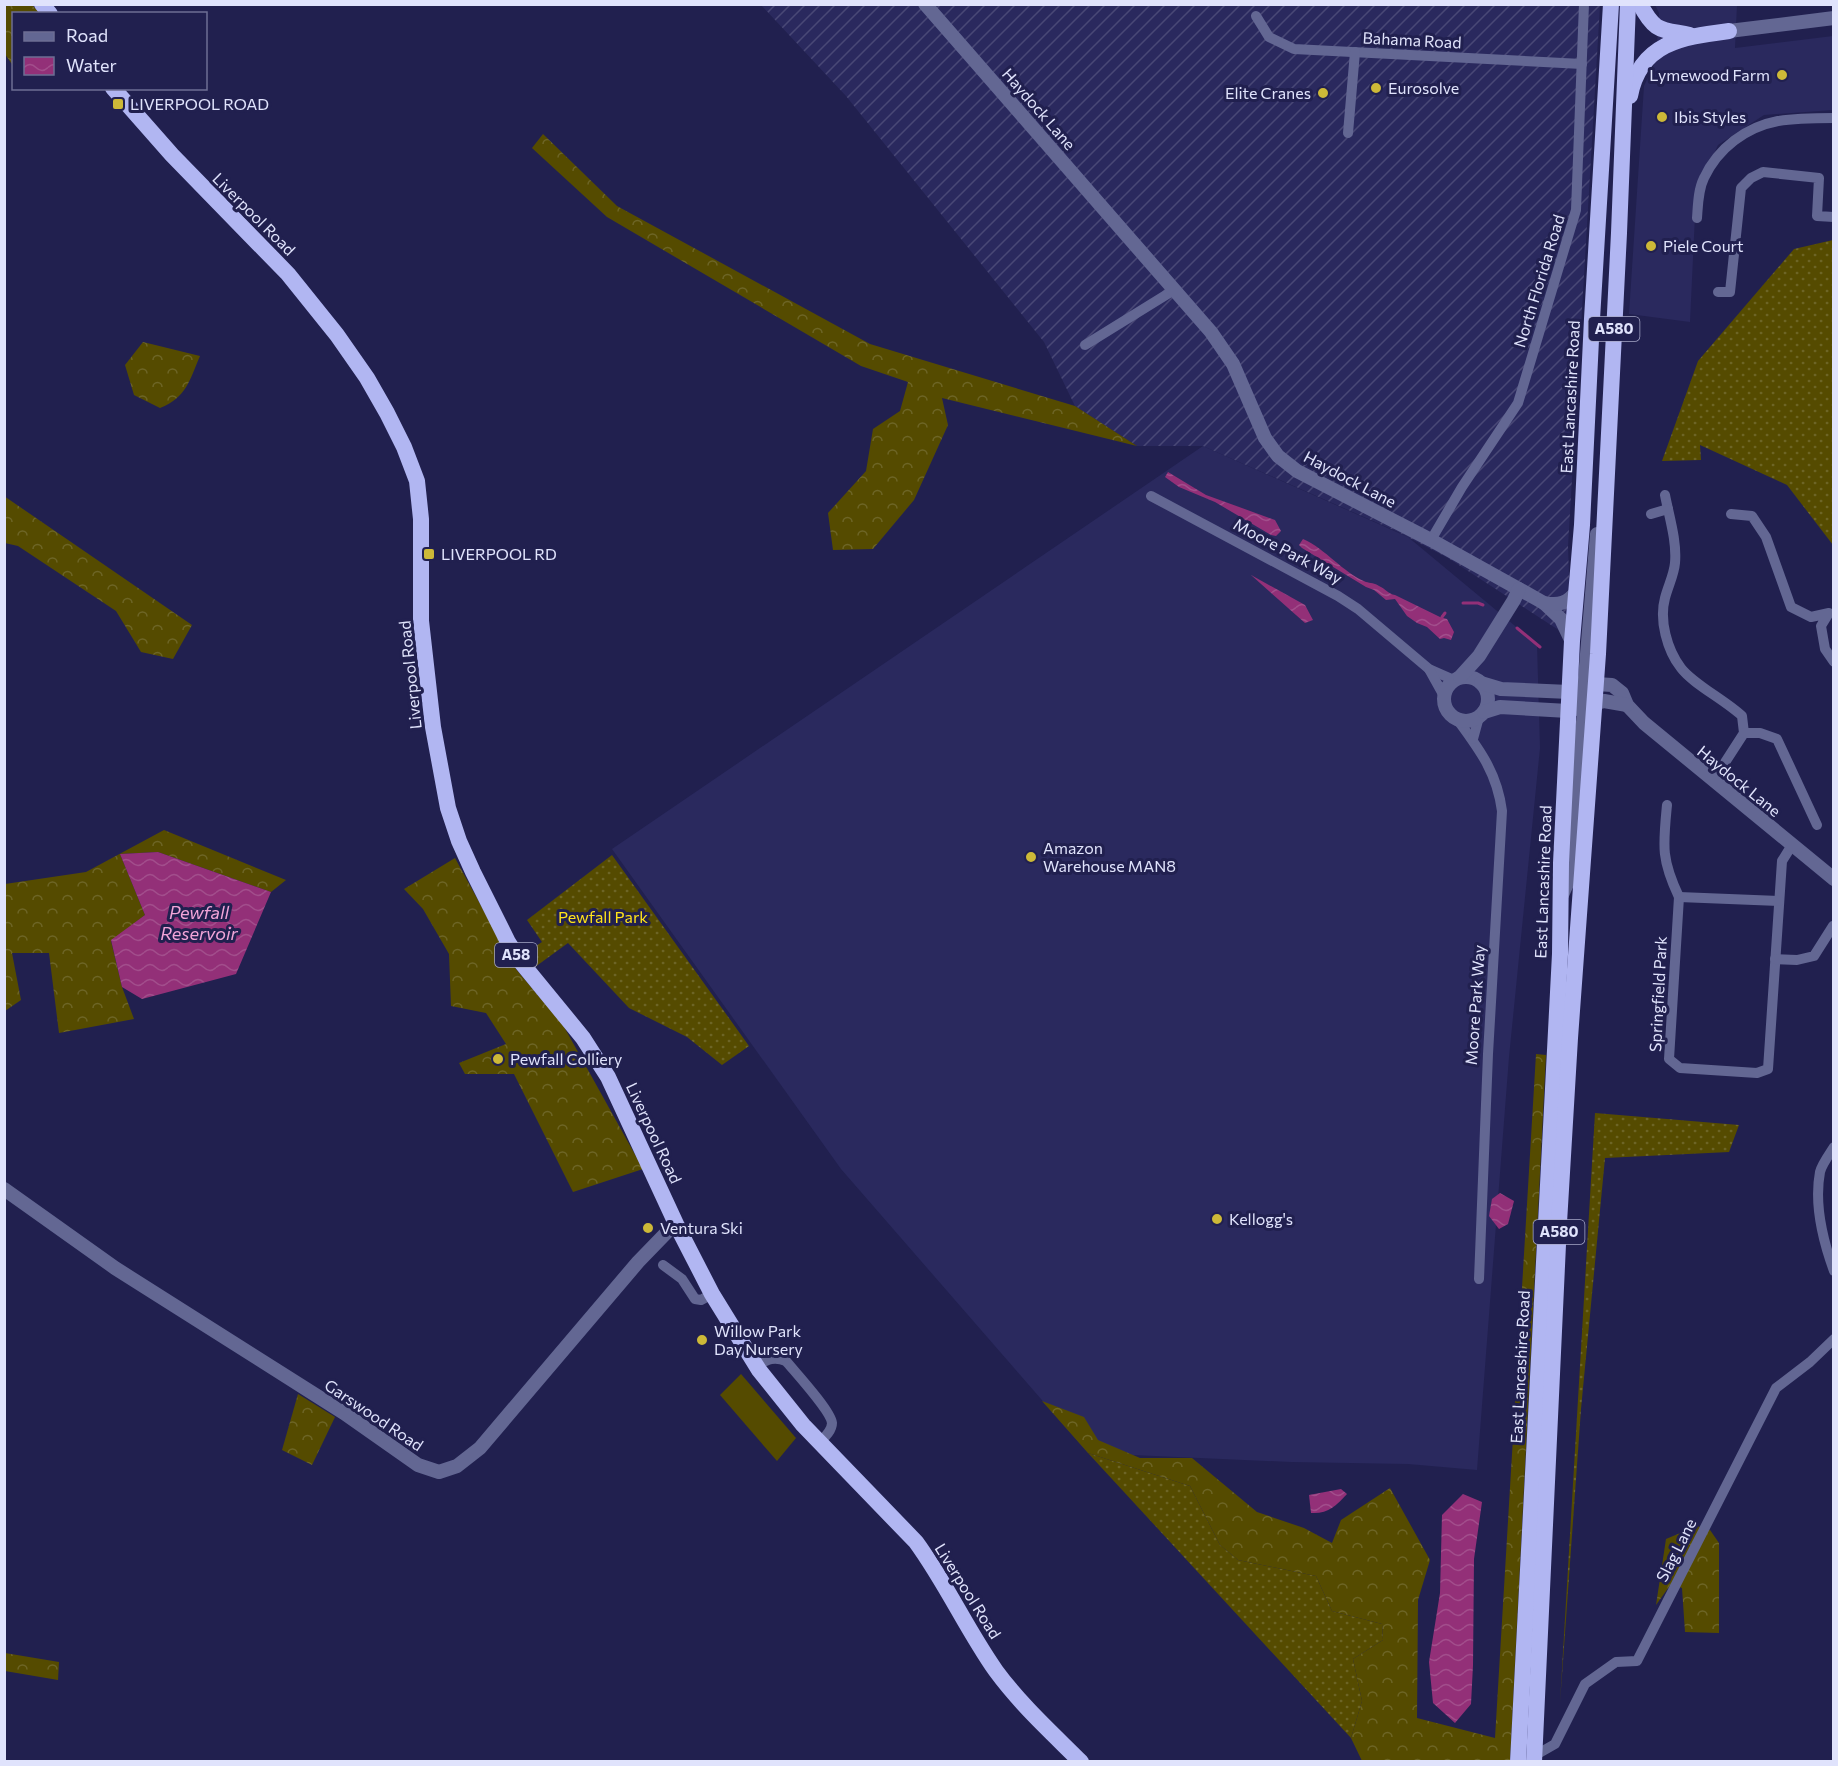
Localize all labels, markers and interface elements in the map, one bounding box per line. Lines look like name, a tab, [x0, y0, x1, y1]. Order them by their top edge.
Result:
legend	[12, 12, 207, 90]
text: Road	[66, 24, 108, 46]
street label: Bahama Road	[1362, 27, 1462, 52]
text: Water	[66, 54, 117, 76]
street label: Haydock Lane	[999, 64, 1080, 153]
place label: Lymewood Farm	[1649, 65, 1770, 84]
marker: Lymewood Farm	[1775, 68, 1789, 82]
place label: Eurosolve	[1388, 78, 1459, 97]
marker: Eurosolve	[1369, 81, 1383, 95]
place label: Elite Cranes	[1225, 83, 1311, 102]
marker: Elite Cranes	[1316, 86, 1330, 100]
place label: LIVERPOOL ROAD	[130, 94, 269, 113]
marker: LIVERPOOL ROAD	[111, 97, 125, 111]
place label: Ibis Styles	[1674, 107, 1746, 126]
marker: Ibis Styles	[1655, 110, 1669, 124]
street label: Liverpool Road	[209, 168, 300, 259]
street label: North Florida Road	[1509, 212, 1568, 350]
place label: Piele Court	[1663, 236, 1744, 255]
marker: Piele Court	[1644, 239, 1658, 253]
road number: A580	[1588, 317, 1640, 341]
street label: East Lancashire Road	[1556, 320, 1583, 474]
street label: Haydock Lane	[1301, 446, 1400, 511]
street label: Moore Park Way	[1231, 514, 1346, 587]
place label: LIVERPOOL RD	[441, 544, 557, 563]
marker: LIVERPOOL RD	[422, 547, 436, 561]
street label: Liverpool Road	[394, 620, 425, 730]
street label: Haydock Lane	[1694, 741, 1785, 820]
street label: East Lancashire Road	[1530, 805, 1555, 959]
place label: Amazon Warehouse MAN8	[1043, 838, 1176, 875]
marker: Amazon Warehouse MAN8	[1024, 850, 1038, 864]
water label: Pewfall Reservoir	[160, 901, 239, 944]
park label: Pewfall Park	[558, 907, 648, 926]
street label: Springfield Park	[1645, 935, 1670, 1052]
road number: A58	[495, 943, 537, 967]
street label: Moore Park Way	[1461, 944, 1488, 1066]
place label: Pewfall Colliery	[510, 1049, 622, 1068]
marker: Pewfall Colliery	[491, 1052, 505, 1066]
street label: Liverpool Road	[623, 1079, 686, 1186]
place label: Kellogg's	[1229, 1209, 1293, 1228]
marker: Kellogg's	[1210, 1212, 1224, 1226]
place label: Ventura Ski	[660, 1218, 743, 1237]
road number: A580	[1534, 1220, 1584, 1244]
marker: Ventura Ski	[641, 1221, 655, 1235]
street label: East Lancashire Road	[1506, 1290, 1533, 1444]
place label: Willow Park Day Nursery	[714, 1321, 803, 1358]
marker: Willow Park Day Nursery	[695, 1333, 709, 1347]
street label: Garswood Road	[321, 1375, 427, 1455]
street label: Slag Lane	[1651, 1515, 1700, 1585]
street label: Liverpool Road	[931, 1539, 1005, 1642]

